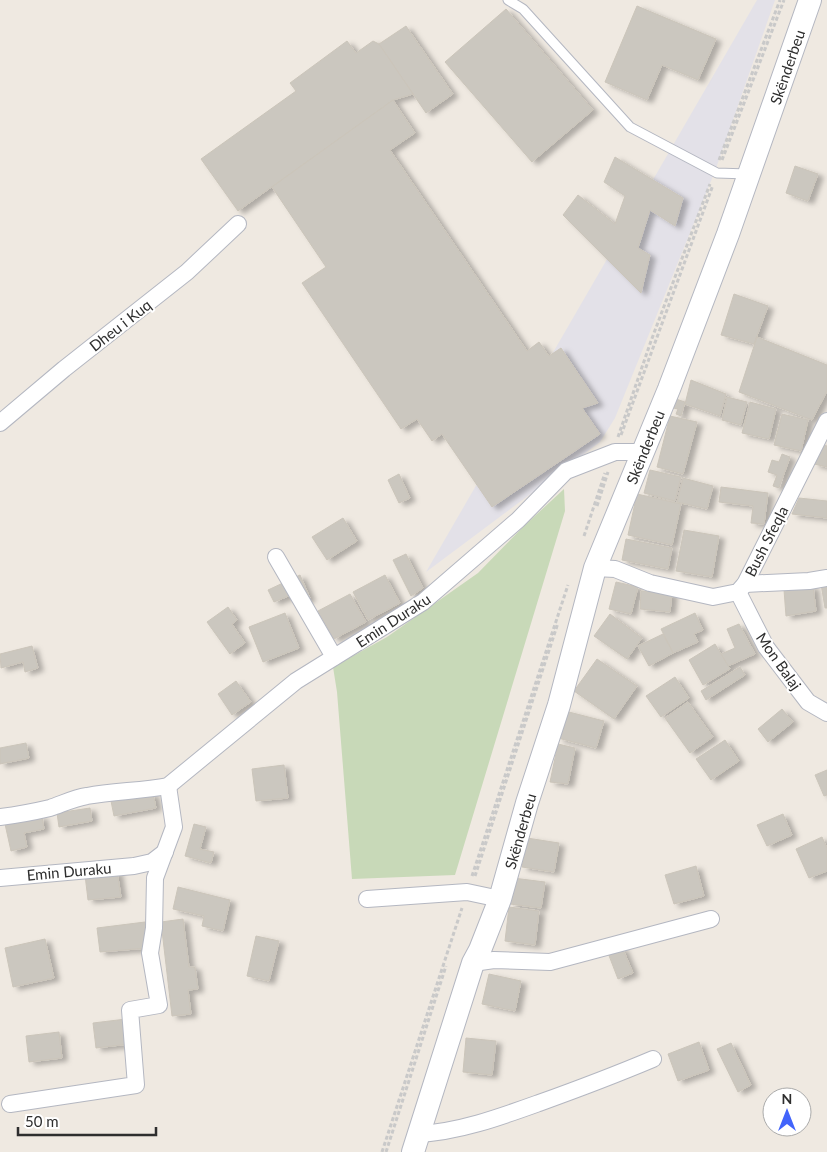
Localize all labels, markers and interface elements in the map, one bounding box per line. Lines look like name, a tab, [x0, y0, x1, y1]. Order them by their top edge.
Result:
street label: Skënderbeu	[766, 27, 808, 107]
street label: Dheu i Kuq	[85, 295, 155, 355]
street label: Skënderbeu	[622, 407, 668, 487]
street label: Bush Sfeqla	[741, 503, 791, 579]
street label: Emin Duraku	[352, 589, 434, 651]
street label: Mon Balaj	[753, 629, 805, 693]
street label: Skënderbeu	[501, 791, 539, 871]
street label: Emin Duraku	[26, 858, 112, 884]
north arrow	[762, 1087, 812, 1137]
text: N	[782, 1090, 792, 1107]
scale bar	[18, 1104, 155, 1136]
text: 50 m	[25, 1112, 59, 1130]

